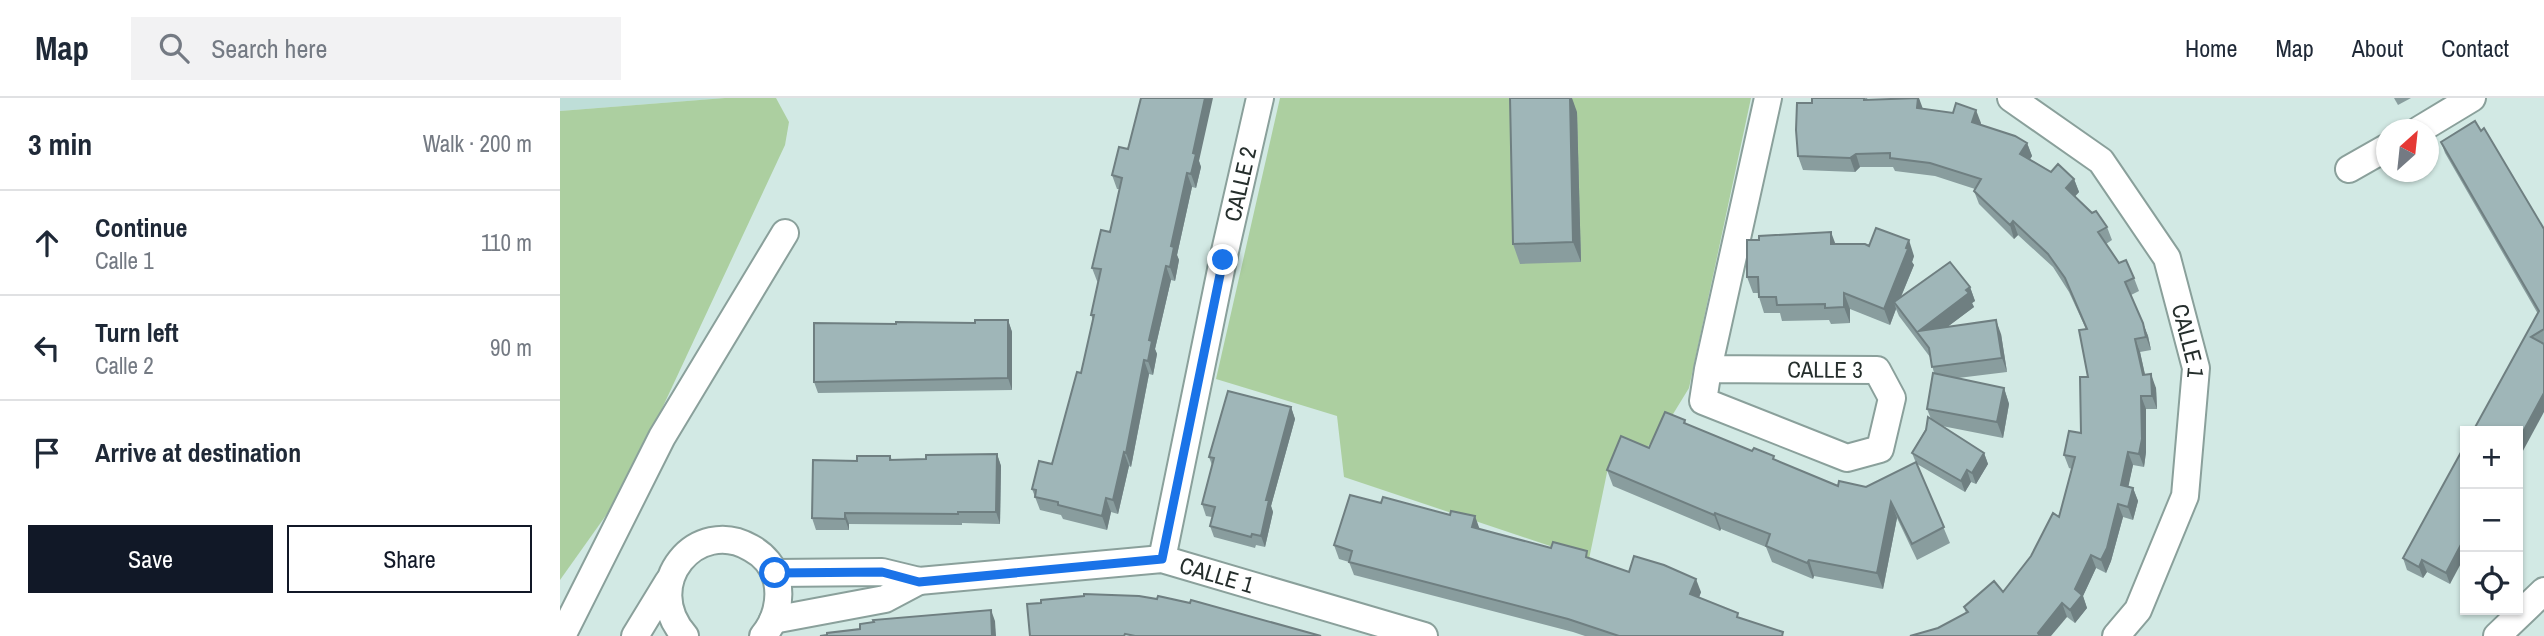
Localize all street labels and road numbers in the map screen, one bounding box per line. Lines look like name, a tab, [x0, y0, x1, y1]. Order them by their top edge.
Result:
street label: CALLE 2	[1216, 144, 1263, 224]
street label: CALLE 1	[2165, 300, 2212, 380]
street label: CALLE 3	[1787, 353, 1863, 385]
street label: CALLE 1	[1176, 549, 1258, 600]

